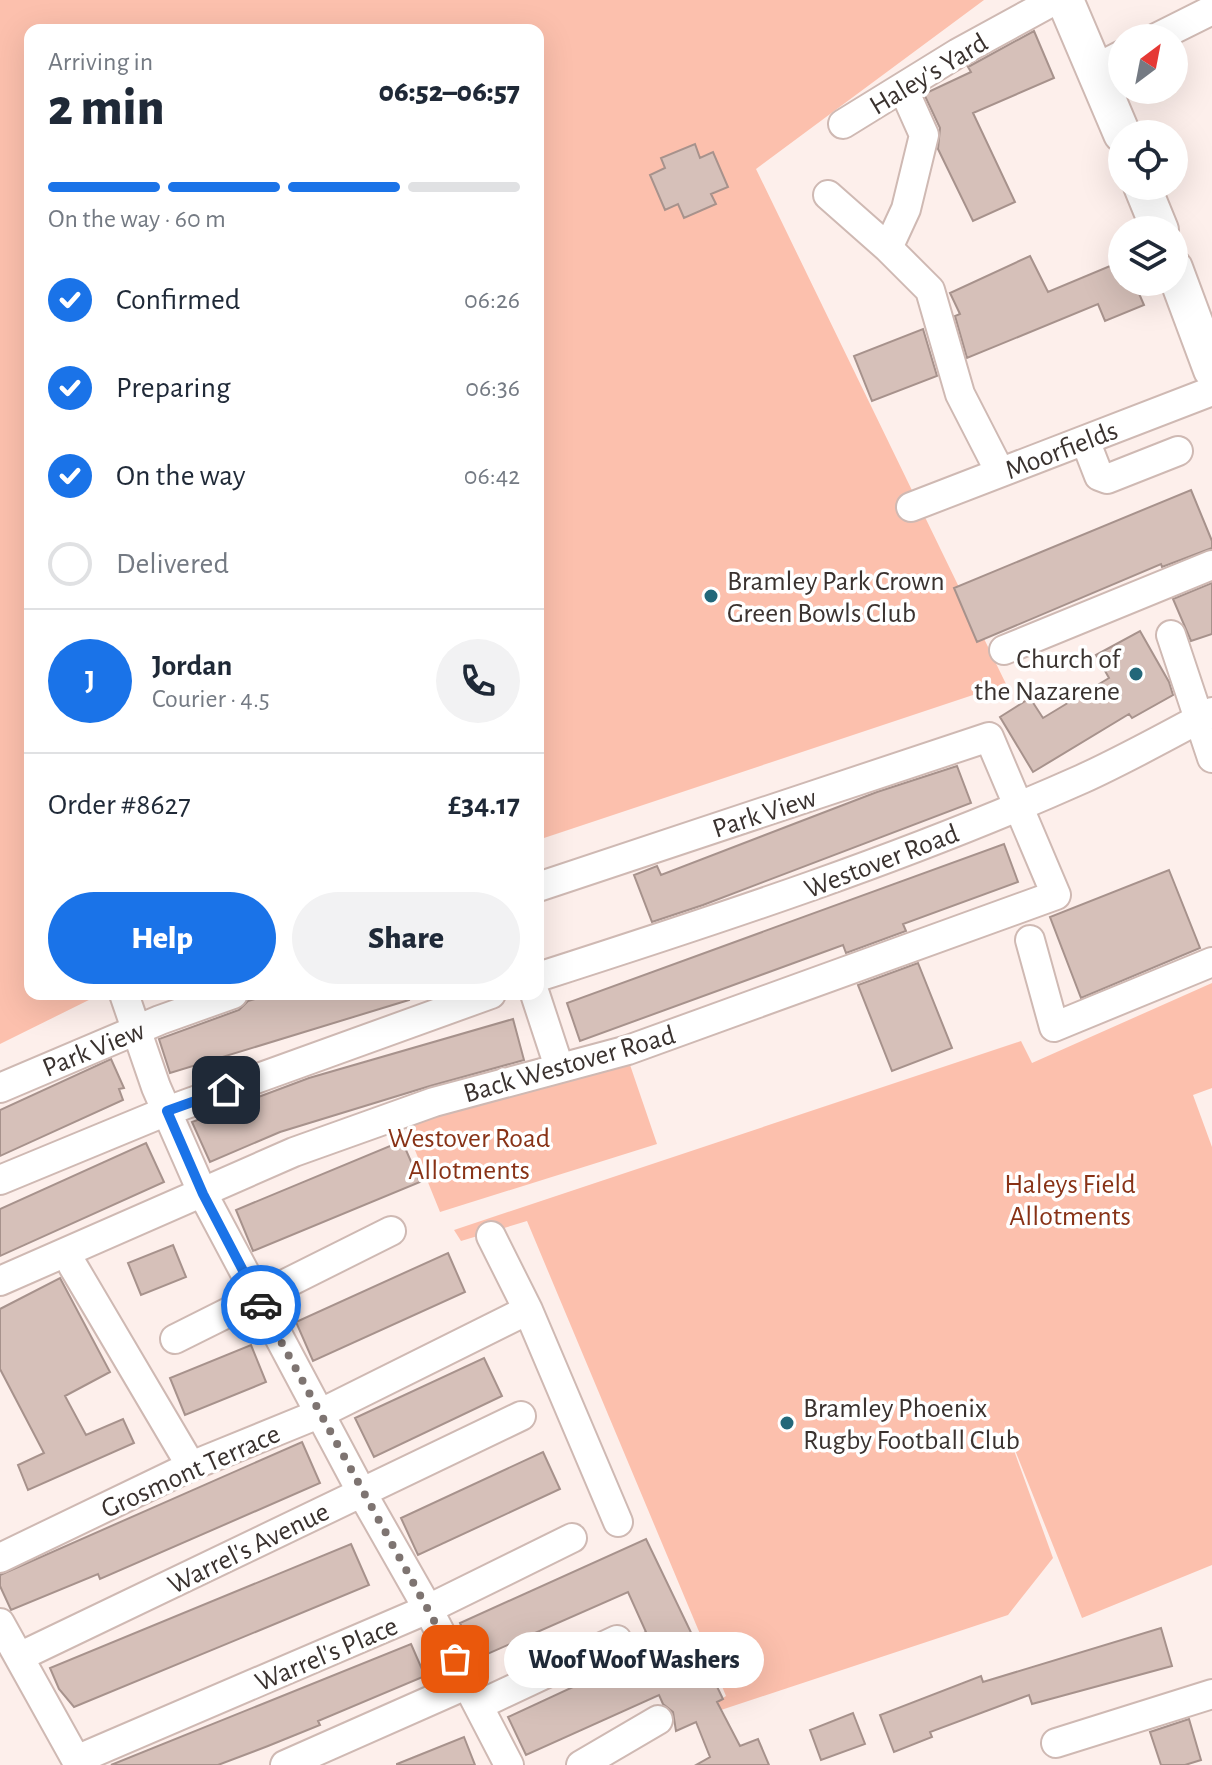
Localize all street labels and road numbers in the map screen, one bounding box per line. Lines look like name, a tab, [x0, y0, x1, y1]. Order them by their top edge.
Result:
street label: Haley's Yard	[865, 29, 993, 121]
street label: Moorfields	[1002, 417, 1122, 485]
street label: Park View	[709, 784, 820, 844]
street label: Westover Road	[801, 820, 963, 904]
street label: Park View	[39, 1017, 149, 1083]
street label: Back Westover Road	[461, 1021, 679, 1109]
street label: Grosmont Terrace	[97, 1420, 284, 1524]
street label: Warrel's Avenue	[164, 1498, 334, 1600]
street label: Warrel's Place	[251, 1612, 402, 1697]

